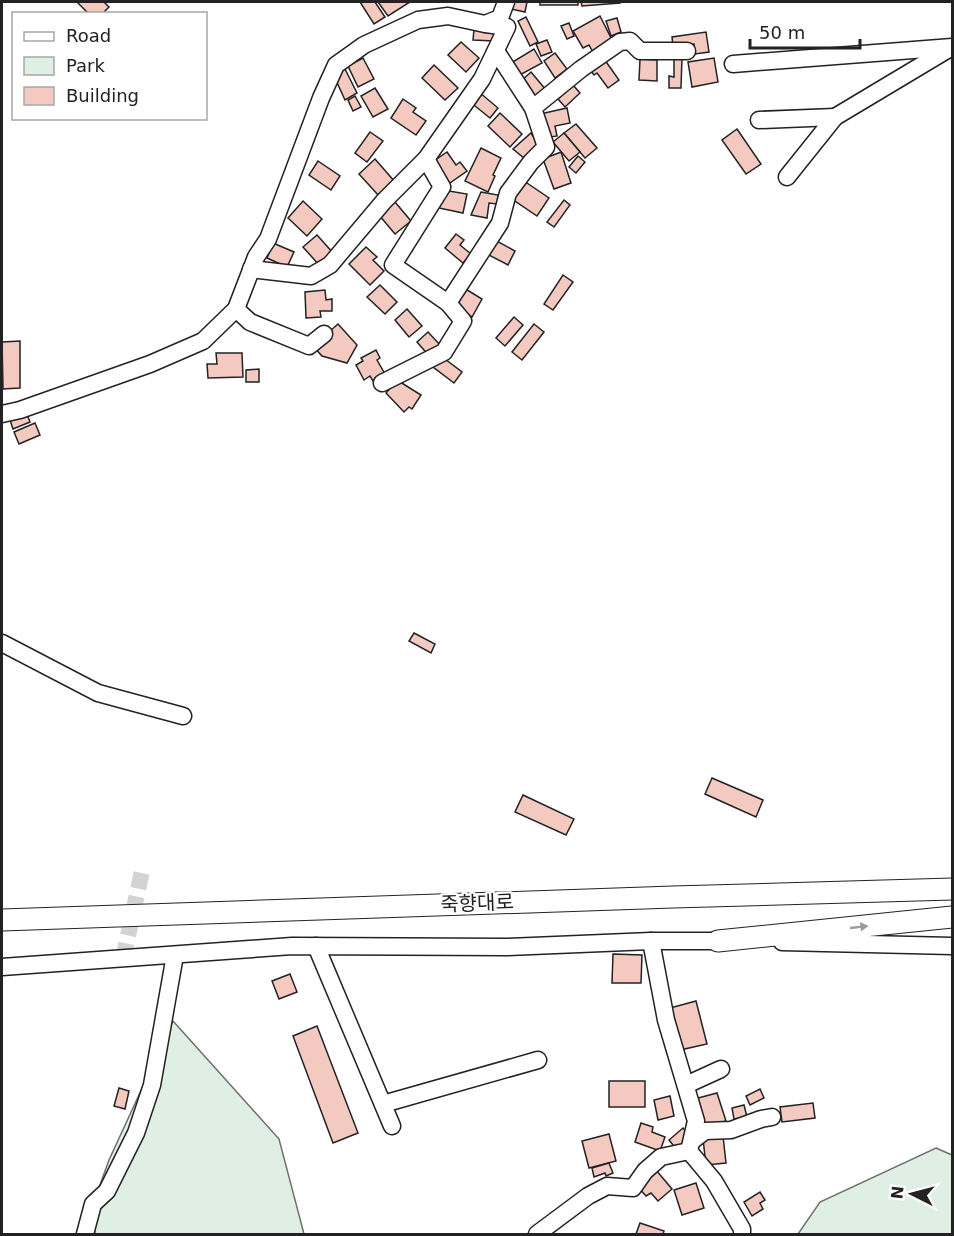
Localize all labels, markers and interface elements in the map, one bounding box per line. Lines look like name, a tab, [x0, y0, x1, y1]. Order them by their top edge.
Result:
legend	[12, 12, 207, 120]
scale bar	[750, 12, 860, 50]
text: 50 m	[759, 22, 805, 43]
text: Road	[66, 25, 111, 46]
text: Park	[66, 55, 105, 76]
text: Building	[66, 85, 139, 106]
street label: 죽향대로	[440, 890, 514, 916]
one-way arrow	[850, 922, 869, 932]
north arrow	[882, 1164, 942, 1224]
text: N	[887, 1185, 908, 1200]

